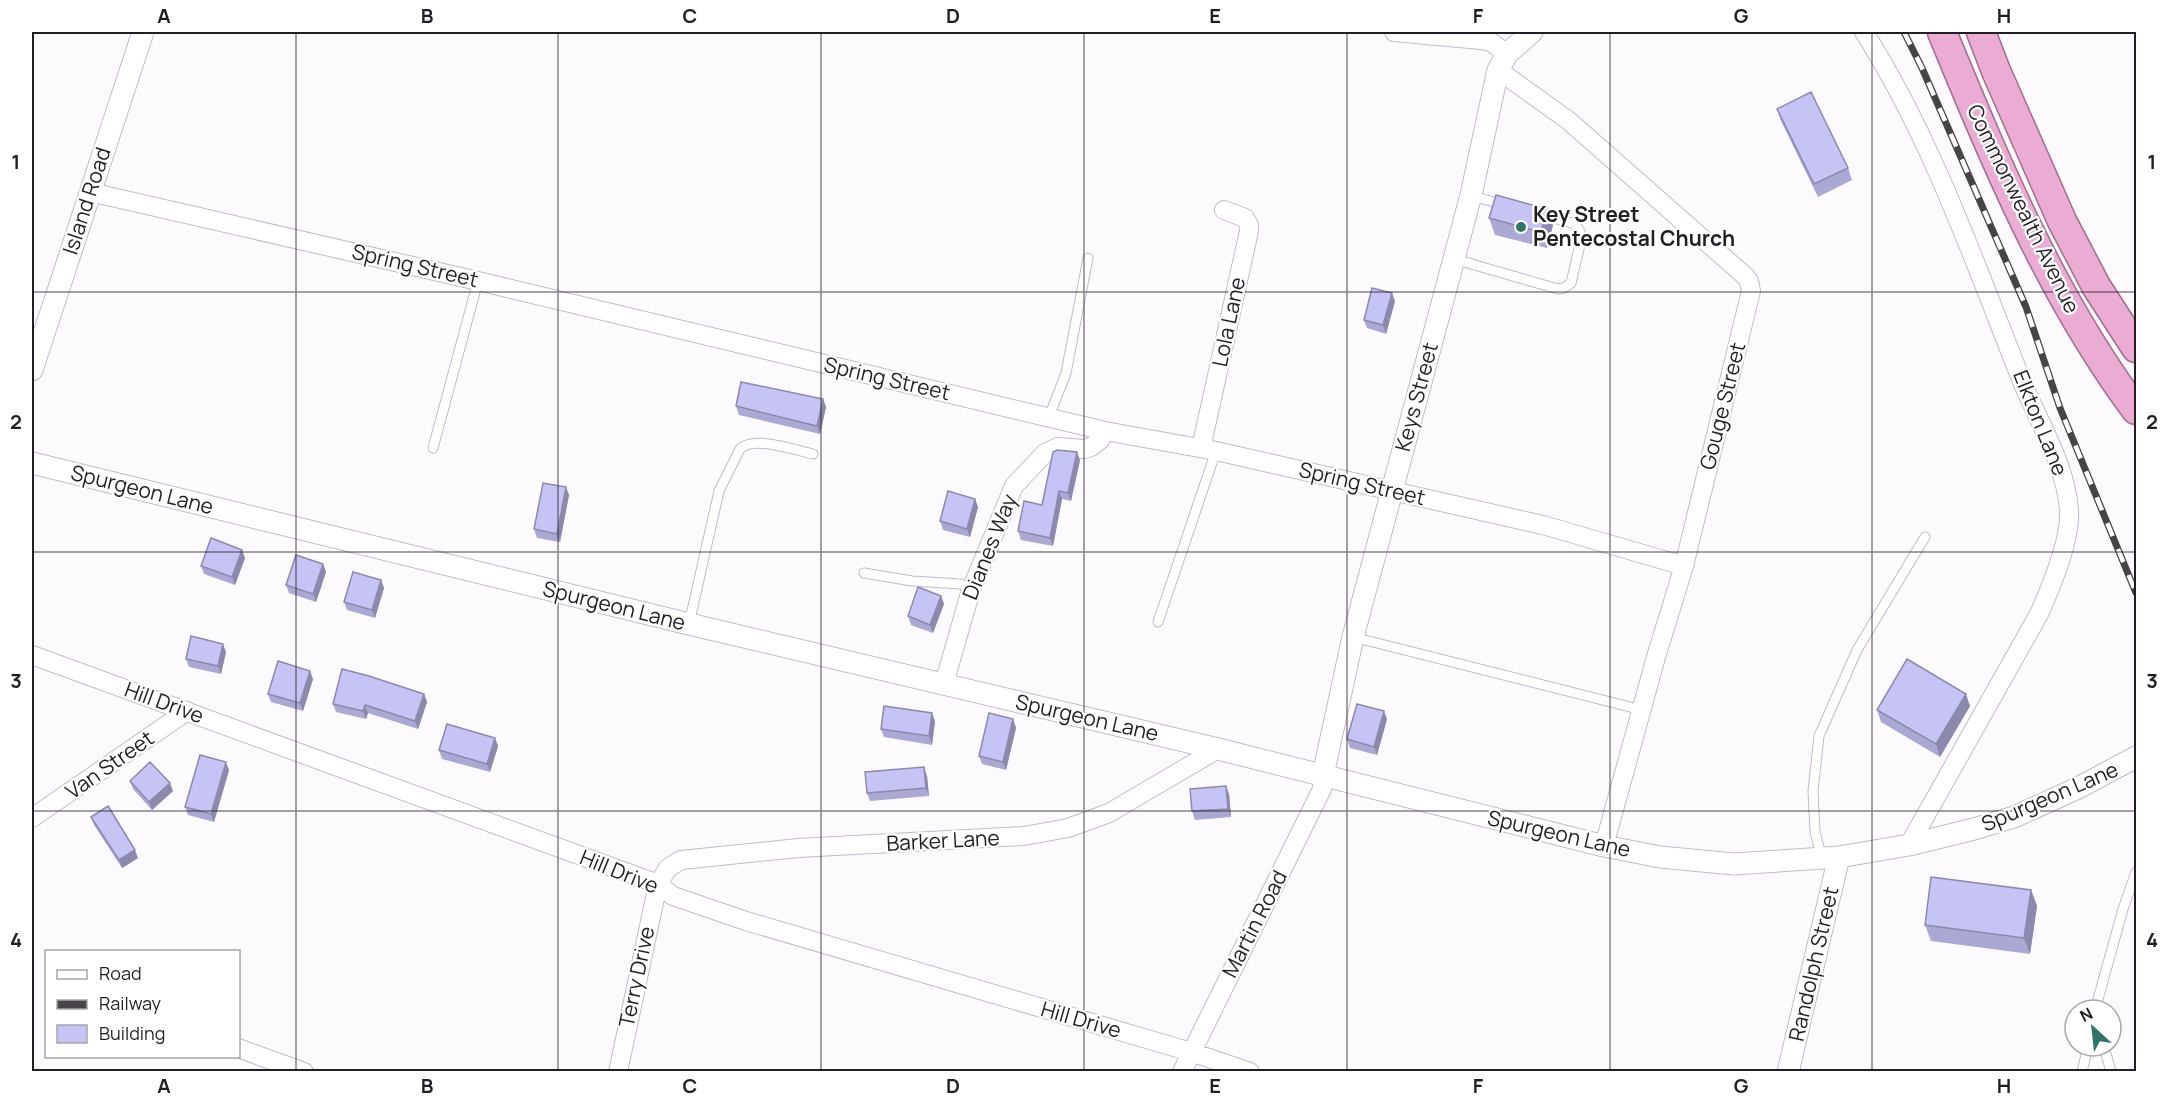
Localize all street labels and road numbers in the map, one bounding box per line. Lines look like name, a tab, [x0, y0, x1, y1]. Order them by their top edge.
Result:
street label: Commonwealth Avenue	[1961, 99, 2087, 318]
street label: Island Road	[56, 143, 117, 258]
street label: Spring Street	[349, 237, 481, 293]
street label: Lola Lane	[1205, 274, 1251, 369]
street label: Keys Street	[1388, 339, 1444, 454]
street label: Gouge Street	[1693, 339, 1751, 472]
street label: Spring Street	[821, 350, 953, 406]
street label: Elkton Lane	[2007, 366, 2075, 480]
street label: Spring Street	[1296, 455, 1428, 511]
street label: Spurgeon Lane	[68, 458, 216, 520]
street label: Dianes Way	[955, 490, 1023, 604]
street label: Spurgeon Lane	[540, 574, 688, 636]
street label: Hill Drive	[121, 675, 208, 729]
street label: Spurgeon Lane	[1013, 687, 1161, 747]
street label: Van Street	[60, 724, 159, 805]
street label: Spurgeon Lane	[1977, 755, 2122, 837]
street label: Spurgeon Lane	[1485, 803, 1633, 863]
street label: Barker Lane	[886, 823, 1000, 857]
street label: Hill Drive	[576, 843, 663, 899]
street label: Martin Road	[1215, 865, 1293, 982]
street label: Randolph Street	[1782, 884, 1844, 1044]
street label: Terry Drive	[612, 924, 660, 1030]
street label: Hill Drive	[1038, 994, 1125, 1044]

